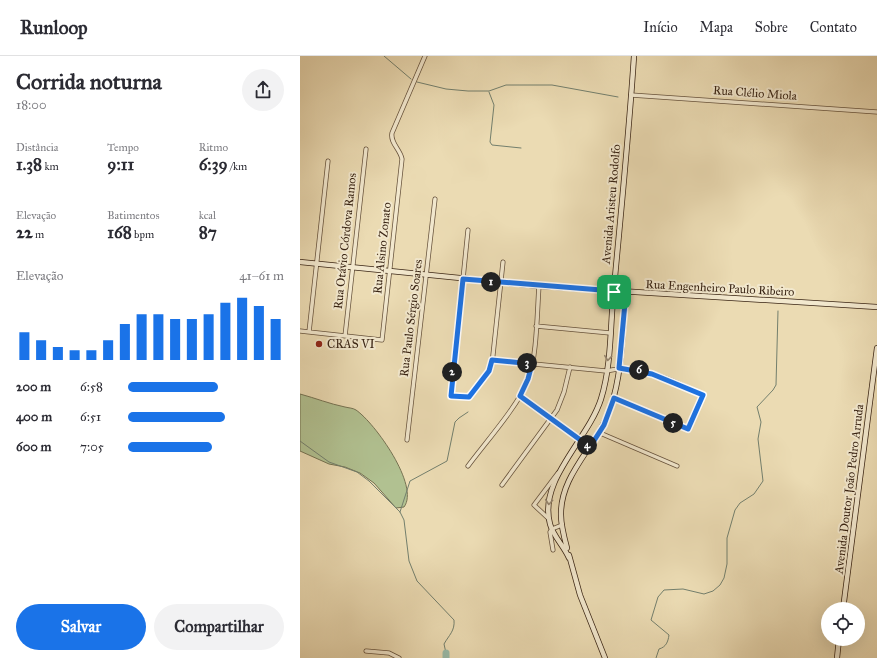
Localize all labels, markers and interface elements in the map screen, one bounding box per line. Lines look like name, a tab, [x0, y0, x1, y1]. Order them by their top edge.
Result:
text: Runloop	[20, 16, 88, 39]
text: Início	[643, 19, 678, 36]
text: Mapa	[700, 19, 733, 36]
text: Sobre	[755, 19, 788, 36]
text: Contato	[810, 19, 857, 36]
text: Corrida noturna	[16, 68, 162, 95]
button: share	[242, 69, 284, 111]
street label: Rua Clélio Miola	[713, 83, 798, 103]
text: 18:00	[16, 97, 46, 113]
text: Distância	[16, 141, 59, 154]
text: Tempo	[107, 141, 139, 154]
text: Ritmo	[199, 141, 228, 154]
street label: Avenida Aristeu Rodolfo	[599, 144, 623, 265]
text: 1.38	[16, 154, 42, 175]
text: 9:11	[107, 154, 134, 175]
text: 6:39	[199, 154, 228, 175]
text: km	[42, 160, 59, 173]
text: /km	[228, 160, 247, 173]
street label: Rua Otávio Córdova Ramos	[331, 172, 359, 310]
street label: Rua Alsino Zonato	[370, 201, 394, 295]
text: Elevação	[16, 209, 56, 222]
text: Batimentos	[107, 209, 159, 222]
text: kcal	[199, 209, 216, 222]
text: 22	[16, 222, 33, 243]
text: 168	[107, 222, 132, 243]
text: 87	[199, 222, 217, 243]
text: m	[33, 228, 44, 241]
text: bpm	[132, 228, 154, 241]
street label: Rua Paulo Sérgio Soares	[397, 258, 426, 378]
text: Elevação	[16, 268, 63, 284]
text: 41–61 m	[239, 268, 284, 284]
pin: 1	[481, 272, 501, 292]
text: 1	[489, 275, 493, 288]
pin	[597, 275, 631, 309]
street label: Rua Engenheiro Paulo Ribeiro	[645, 277, 795, 300]
icon: arrive	[603, 281, 625, 303]
place label: CRAS VI	[327, 337, 375, 351]
marker: CRAS VI	[314, 339, 324, 349]
pin: 3	[517, 353, 537, 373]
one-way arrow	[603, 355, 612, 361]
text: 3	[525, 356, 529, 369]
pin: 6	[629, 360, 649, 380]
pin: 2	[442, 362, 462, 382]
text: 6	[636, 363, 642, 376]
text: 2	[449, 365, 455, 378]
text: 200 m	[16, 379, 51, 395]
text: 6:58	[80, 379, 103, 395]
street label: Avenida Doutor João Pedro Arruda	[832, 402, 867, 576]
text: 400 m	[16, 409, 52, 425]
text: 6:51	[80, 409, 101, 425]
pin: 5	[663, 413, 683, 433]
text: 5	[670, 416, 676, 429]
pin: 4	[577, 435, 597, 455]
text: 4	[584, 438, 590, 451]
text: 600 m	[16, 439, 52, 455]
text: 7:05	[80, 439, 104, 455]
one-way arrow	[545, 499, 554, 505]
map controls	[821, 602, 865, 646]
button: locate	[821, 602, 865, 646]
button: Salvar	[16, 604, 146, 650]
button: Compartilhar	[154, 604, 284, 650]

